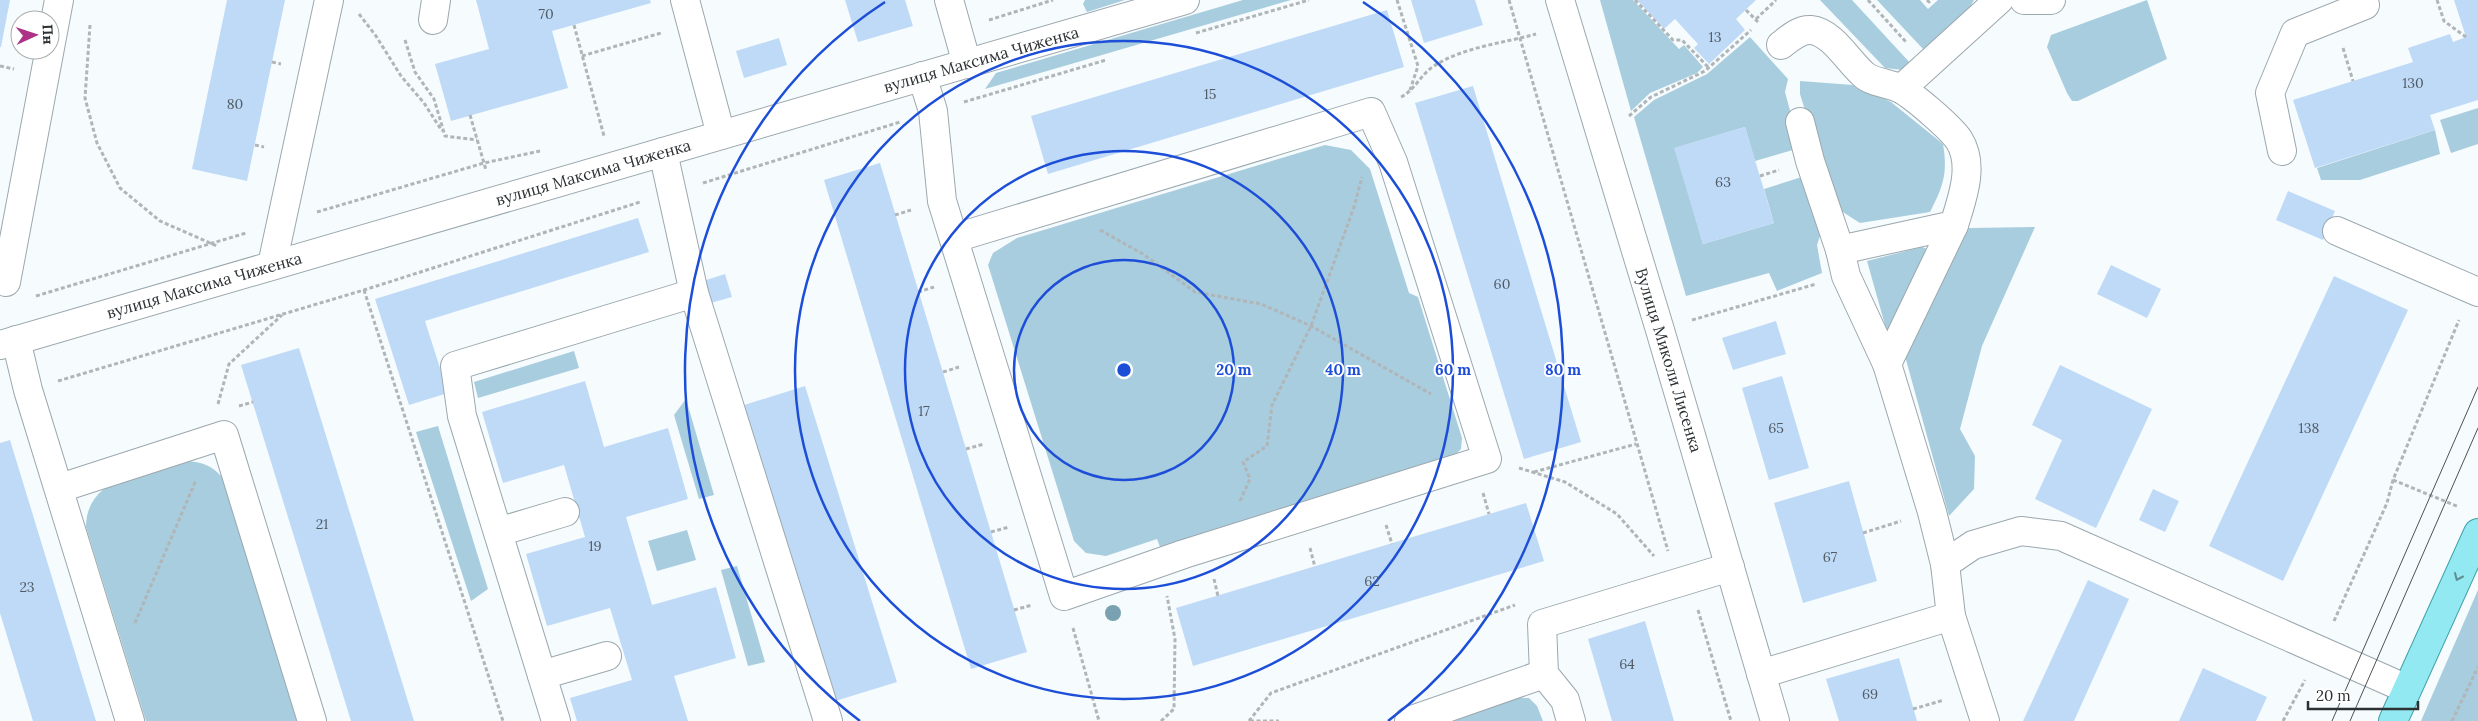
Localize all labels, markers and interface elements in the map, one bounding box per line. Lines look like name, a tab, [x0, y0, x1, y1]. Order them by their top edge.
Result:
house number: 70	[538, 5, 554, 23]
north arrow	[10, 10, 60, 60]
street label: вулиця Максима Чиженка	[881, 22, 1081, 96]
text: Пн	[38, 24, 58, 45]
house number: 13	[1709, 28, 1722, 46]
house number: 130	[2402, 74, 2424, 92]
house number: 15	[1204, 85, 1216, 103]
house number: 80	[227, 95, 243, 113]
street label: вулиця Максима Чиженка	[493, 135, 693, 209]
house number: 63	[1715, 173, 1731, 191]
street label: вулиця Максима Чиженка	[104, 248, 304, 322]
street label: Вулиця Миколи Лисенка	[1631, 265, 1707, 455]
house number: 60	[1494, 275, 1510, 293]
text: 20 m	[1216, 360, 1252, 379]
text: 40 m	[1325, 360, 1361, 379]
text: 60 m	[1435, 360, 1471, 379]
text: 80 m	[1545, 360, 1581, 379]
centre of rings	[1115, 361, 1133, 379]
house number: 17	[918, 402, 930, 420]
house number: 65	[1768, 419, 1784, 437]
house number: 138	[2299, 419, 2320, 437]
house number: 21	[316, 515, 328, 533]
house number: 19	[588, 537, 602, 555]
house number: 67	[1823, 548, 1838, 566]
house number: 62	[1364, 572, 1380, 590]
one-way arrow	[2454, 572, 2464, 581]
house number: 23	[19, 578, 35, 596]
house number: 64	[1619, 655, 1635, 673]
scale bar	[2308, 678, 2418, 710]
house number: 69	[1862, 685, 1878, 703]
text: 20 m	[2316, 686, 2351, 705]

